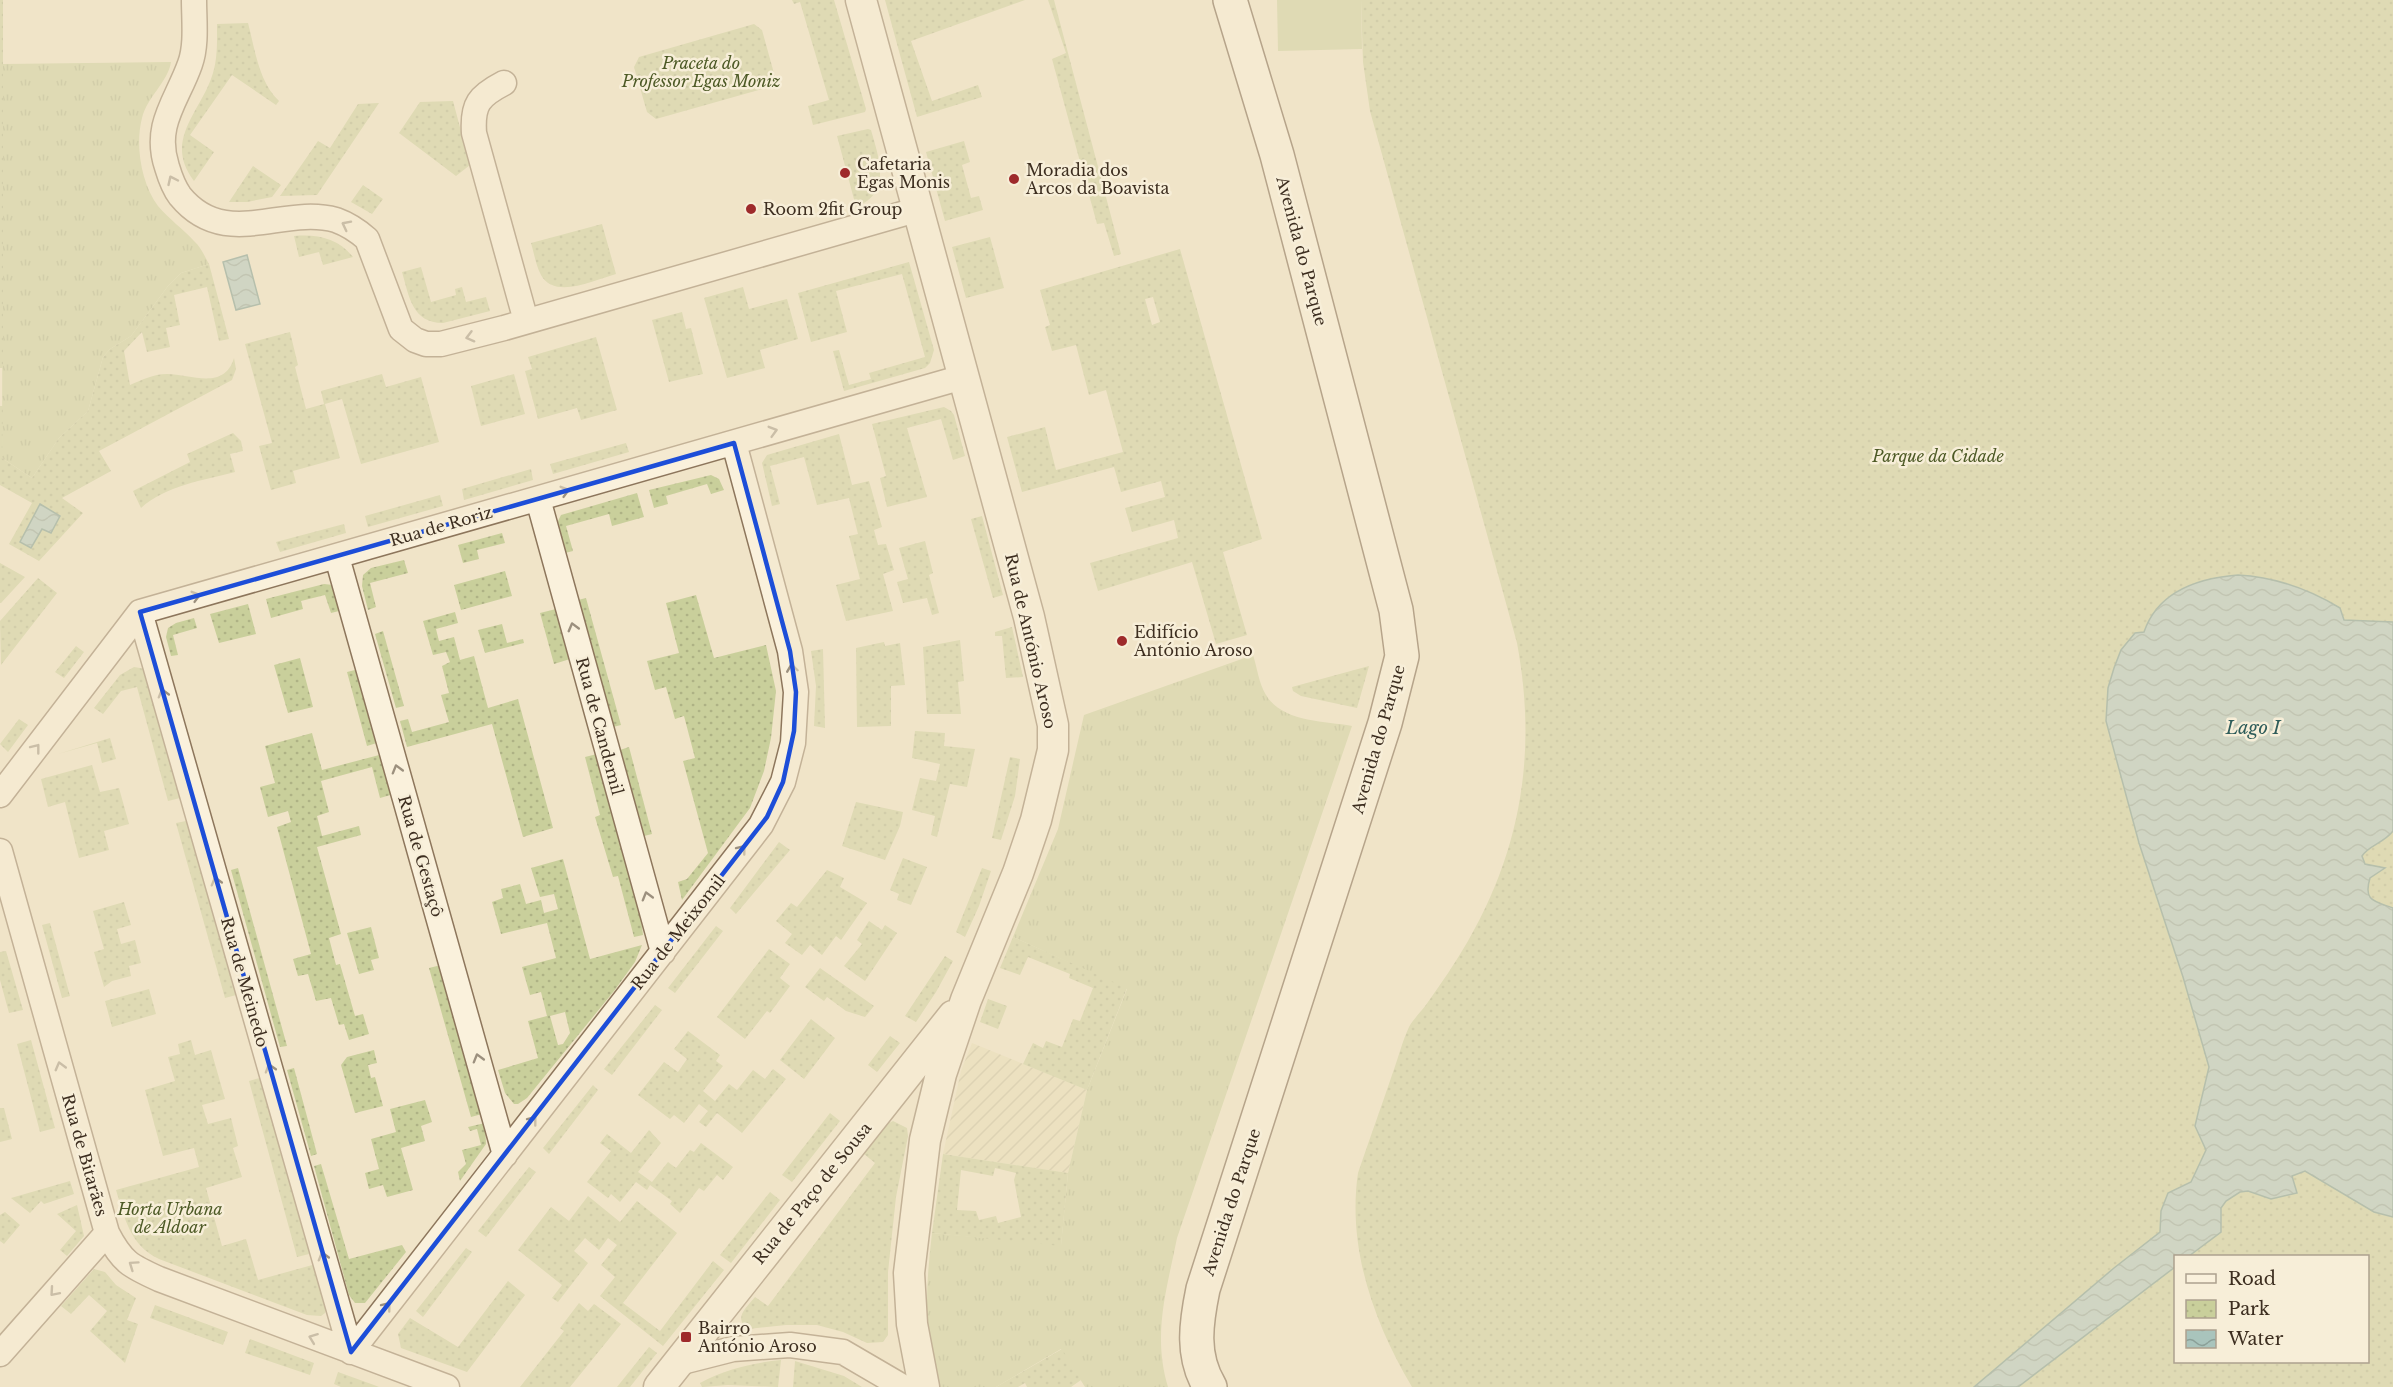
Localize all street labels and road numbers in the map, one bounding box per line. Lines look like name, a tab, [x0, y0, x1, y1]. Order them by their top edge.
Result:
street label: Avenida do Parque	[1272, 173, 1332, 328]
street label: Rua de Roriz	[387, 502, 495, 550]
street label: Rua de António Aroso	[1001, 551, 1061, 731]
street label: Rua de Candemil	[572, 655, 628, 797]
street label: Avenida do Parque	[1347, 662, 1409, 817]
street label: Rua de Gestaçô	[394, 793, 448, 919]
street label: Rua de Meixomil	[627, 870, 729, 994]
street label: Rua de Meinedo	[217, 915, 273, 1049]
street label: Rua de Bitarães	[58, 1091, 112, 1219]
street label: Rua de Paço de Sousa	[749, 1118, 875, 1268]
street label: Avenida do Parque	[1197, 1126, 1264, 1279]

